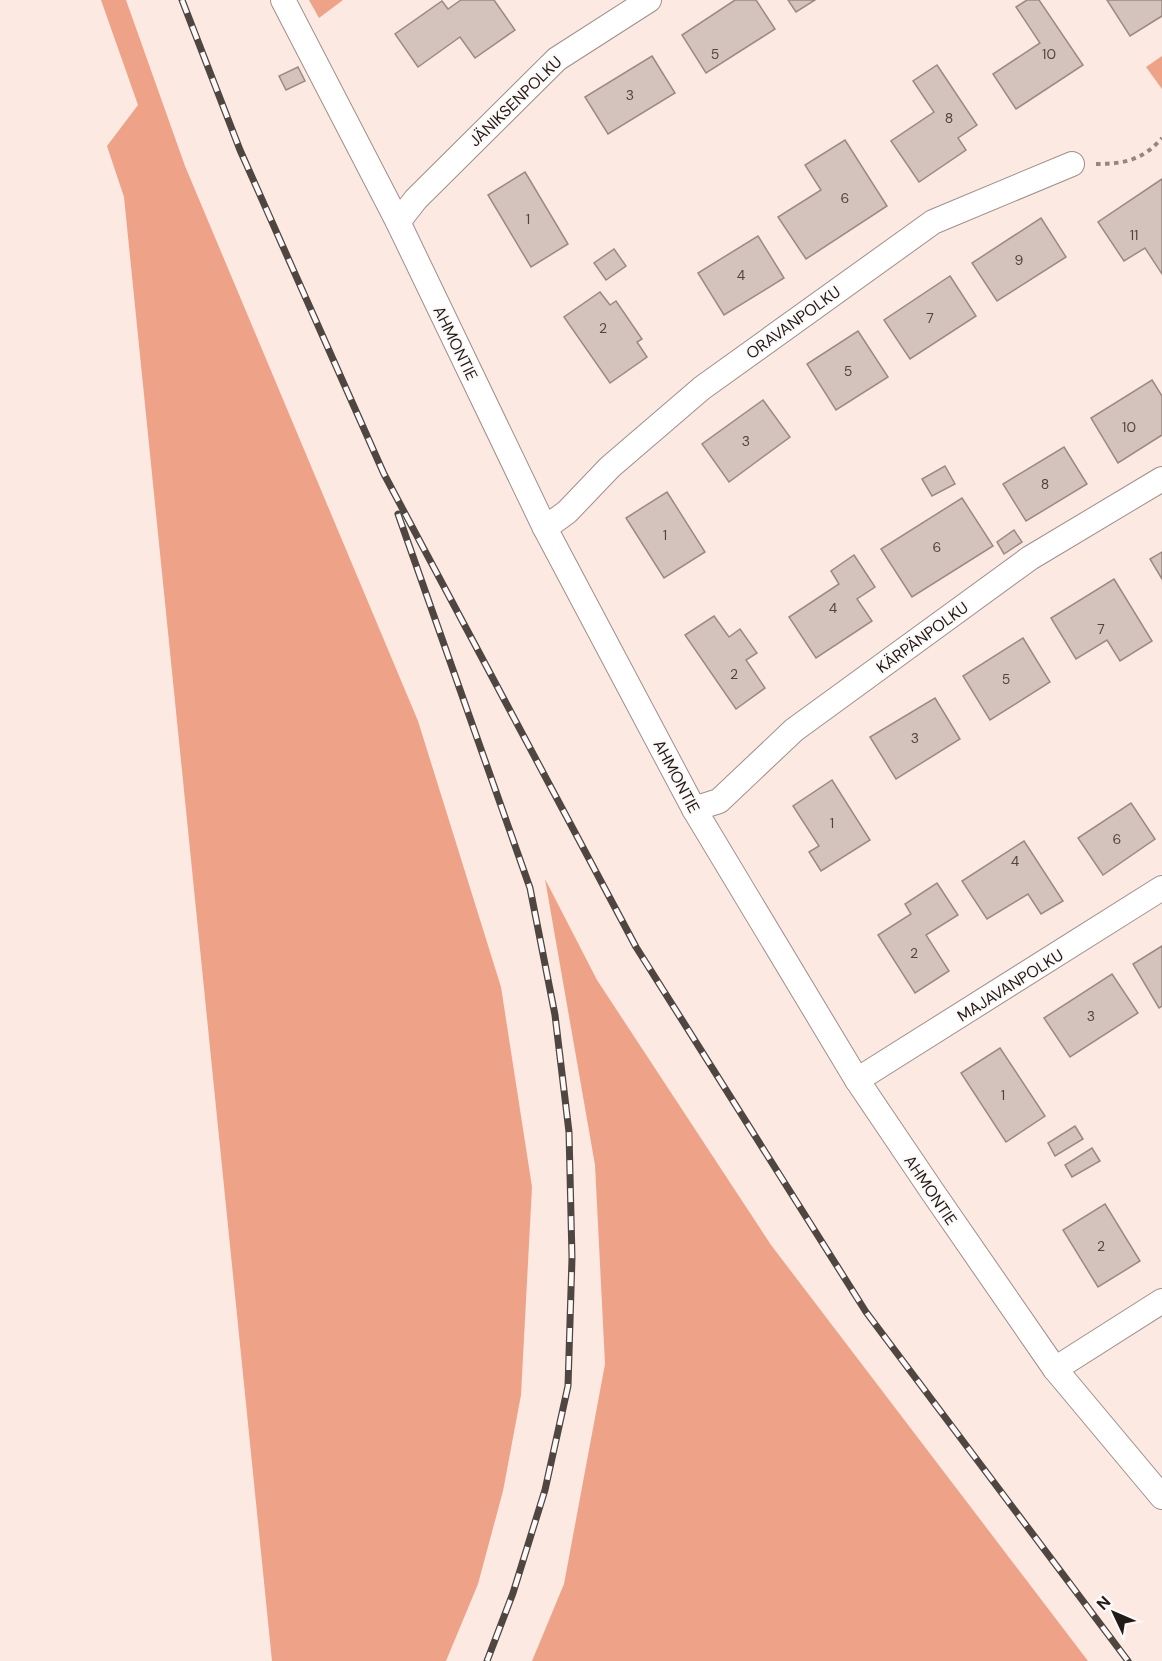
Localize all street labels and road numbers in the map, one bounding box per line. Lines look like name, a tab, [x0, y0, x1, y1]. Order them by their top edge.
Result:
street label: JÄNIKSENPOLKU	[464, 52, 566, 151]
street label: ORAVANPOLKU	[742, 281, 845, 364]
street label: AHMONTIE	[429, 303, 483, 384]
street label: KÄRPÄNPOLKU	[872, 597, 973, 678]
street label: AHMONTIE	[648, 736, 705, 817]
street label: MAJAVANPOLKU	[953, 944, 1067, 1027]
street label: AHMONTIE	[899, 1151, 962, 1229]

